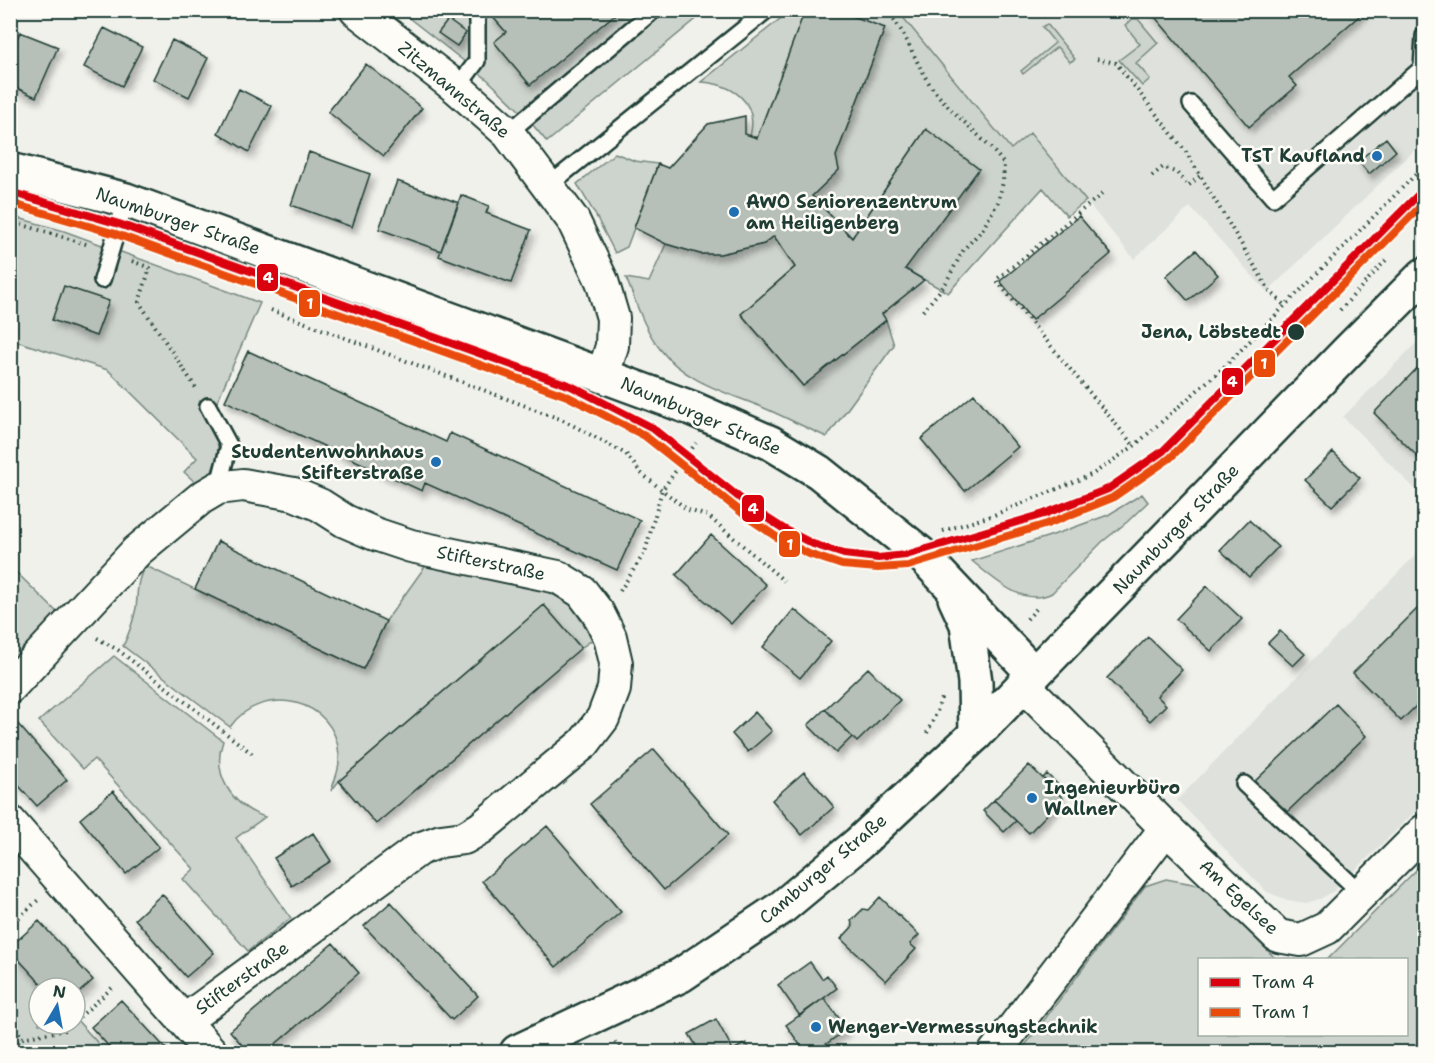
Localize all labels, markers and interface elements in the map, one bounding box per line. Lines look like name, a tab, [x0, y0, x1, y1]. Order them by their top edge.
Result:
street label: Zitzmannstraße	[393, 36, 515, 144]
place label: TST Kaufland	[1241, 144, 1365, 168]
marker: TST Kaufland	[1370, 149, 1384, 163]
street label: Naumburger Straße	[93, 182, 263, 260]
place label: AWO Seniorenzentrum am Heiligenberg	[746, 190, 958, 235]
marker: AWO Seniorenzentrum am Heiligenberg	[727, 205, 741, 219]
line badge: 4	[256, 263, 279, 292]
text: 4	[262, 267, 274, 288]
line badge: 1	[298, 289, 321, 318]
text: 1	[306, 293, 314, 314]
place label: Jena, Löbstedt	[1141, 320, 1281, 344]
marker: Jena, Löbstedt	[1286, 322, 1306, 342]
line badge: 1	[1253, 349, 1276, 378]
text: 1	[1260, 353, 1268, 374]
line badge: 4	[1221, 367, 1244, 396]
street label: Naumburger Straße	[617, 371, 785, 461]
text: 4	[1226, 371, 1238, 392]
place label: Studentenwohnhaus Stifterstraße	[231, 440, 424, 485]
marker: Studentenwohnhaus Stifterstraße	[429, 455, 443, 469]
street label: Naumburger Straße	[1107, 459, 1245, 599]
line badge: 4	[741, 494, 765, 523]
text: 4	[747, 498, 759, 519]
line badge: 1	[778, 530, 801, 558]
text: 1	[786, 534, 794, 555]
street label: Stifterstraße	[435, 540, 547, 586]
place label: Ingenieurbüro Wallner	[1044, 776, 1180, 821]
marker: Ingenieurbüro Wallner	[1025, 791, 1039, 805]
street label: Camburger Straße	[754, 809, 892, 929]
street label: Am Egelsee	[1194, 854, 1284, 940]
street label: Stifterstraße	[190, 936, 294, 1020]
legend	[1198, 958, 1408, 1036]
text: Tram 4	[1252, 970, 1314, 994]
north arrow	[27, 976, 87, 1036]
text: N	[51, 980, 68, 1003]
text: Tram 1	[1252, 1000, 1309, 1024]
place label: Wenger-Vermessungstechnik	[828, 1015, 1098, 1039]
marker: Wenger-Vermessungstechnik	[809, 1020, 823, 1034]

